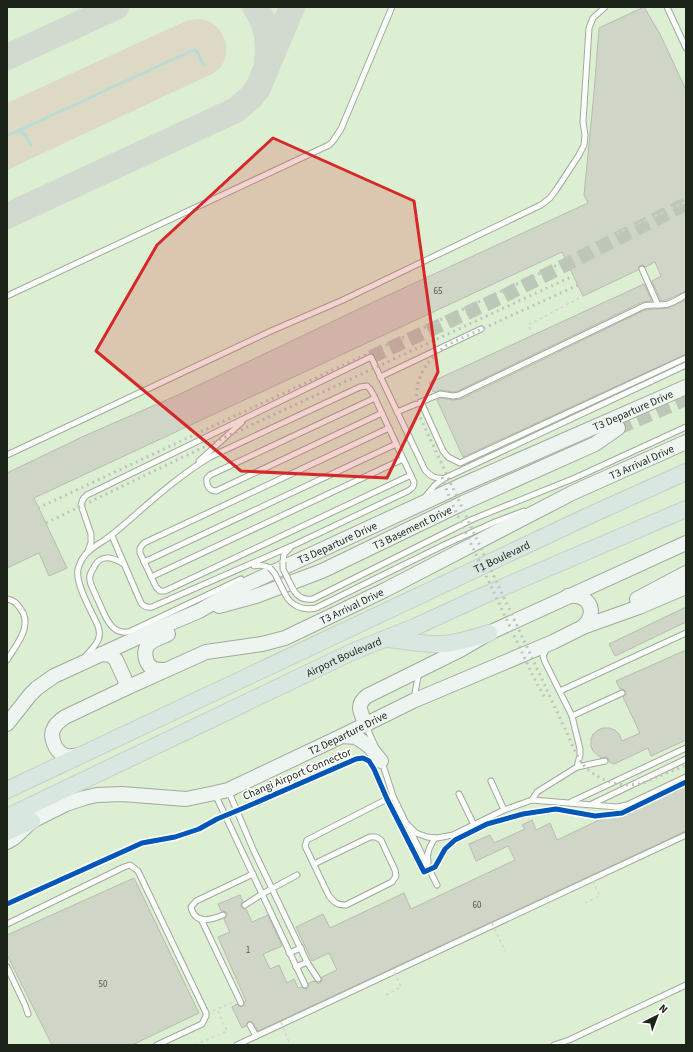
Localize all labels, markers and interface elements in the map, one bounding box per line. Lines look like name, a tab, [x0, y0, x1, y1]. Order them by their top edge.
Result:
house number: 65	[434, 285, 443, 298]
street label: T3 Departure Drive	[590, 386, 676, 434]
street label: T3 Arrival Drive	[607, 441, 677, 483]
street label: T3 Basement Drive	[370, 502, 455, 553]
street label: T3 Departure Drive	[295, 517, 380, 567]
street label: T1 Boulevard	[471, 537, 532, 576]
street label: T3 Arrival Drive	[317, 584, 387, 628]
street label: Airport Boulevard	[304, 633, 384, 680]
street label: T2 Departure Drive	[306, 707, 390, 758]
street label: Changi Airport Connector	[240, 744, 354, 804]
house number: 60	[473, 899, 482, 912]
house number: 1	[246, 944, 250, 957]
house number: 50	[99, 978, 108, 991]
north arrow	[637, 996, 677, 1036]
text: N	[656, 1001, 671, 1017]

